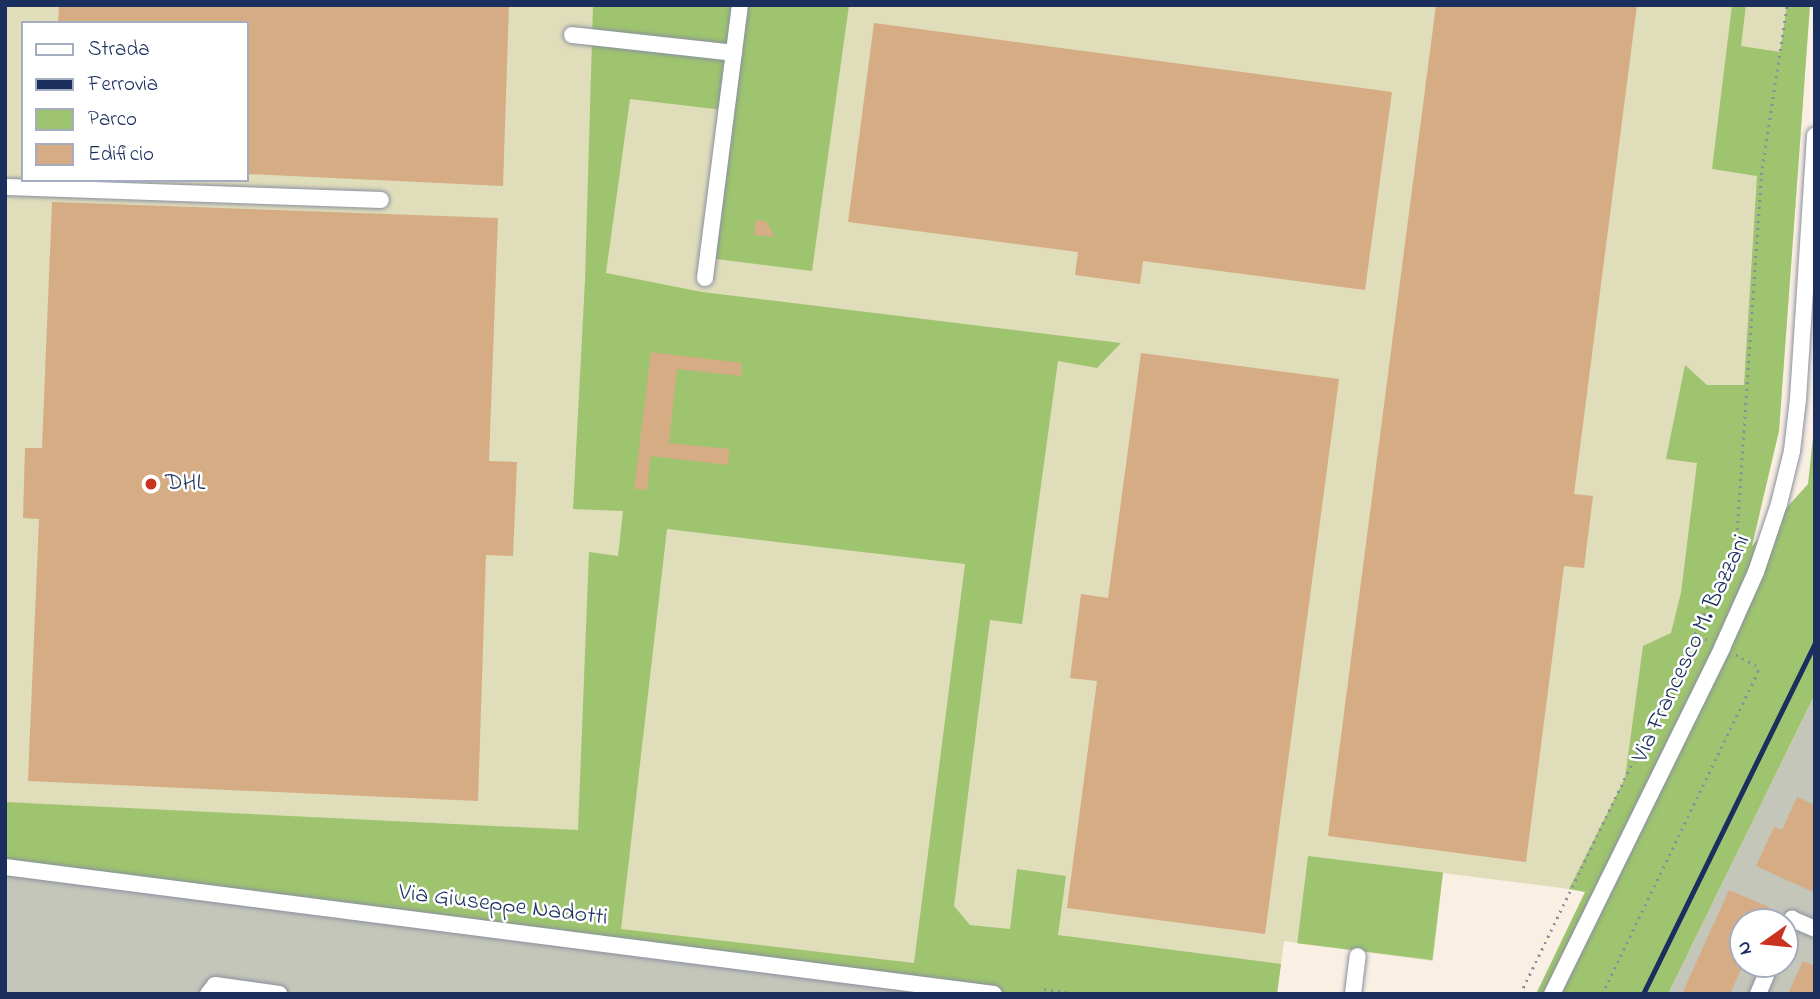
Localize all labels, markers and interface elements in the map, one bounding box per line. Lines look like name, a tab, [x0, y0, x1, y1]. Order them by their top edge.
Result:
legend	[21, 21, 248, 182]
text: Strada	[88, 35, 150, 65]
text: Ferrovia	[88, 70, 158, 100]
text: Parco	[88, 105, 137, 135]
text: Edificio	[88, 140, 154, 170]
place label: DHL	[165, 470, 205, 498]
marker: DHL	[143, 476, 159, 492]
street label: Via Francesco M. Bazzani	[1627, 530, 1757, 768]
street label: Via Giuseppe Nadotti	[397, 879, 609, 933]
north arrow	[1729, 908, 1799, 978]
text: N	[1730, 938, 1760, 958]

